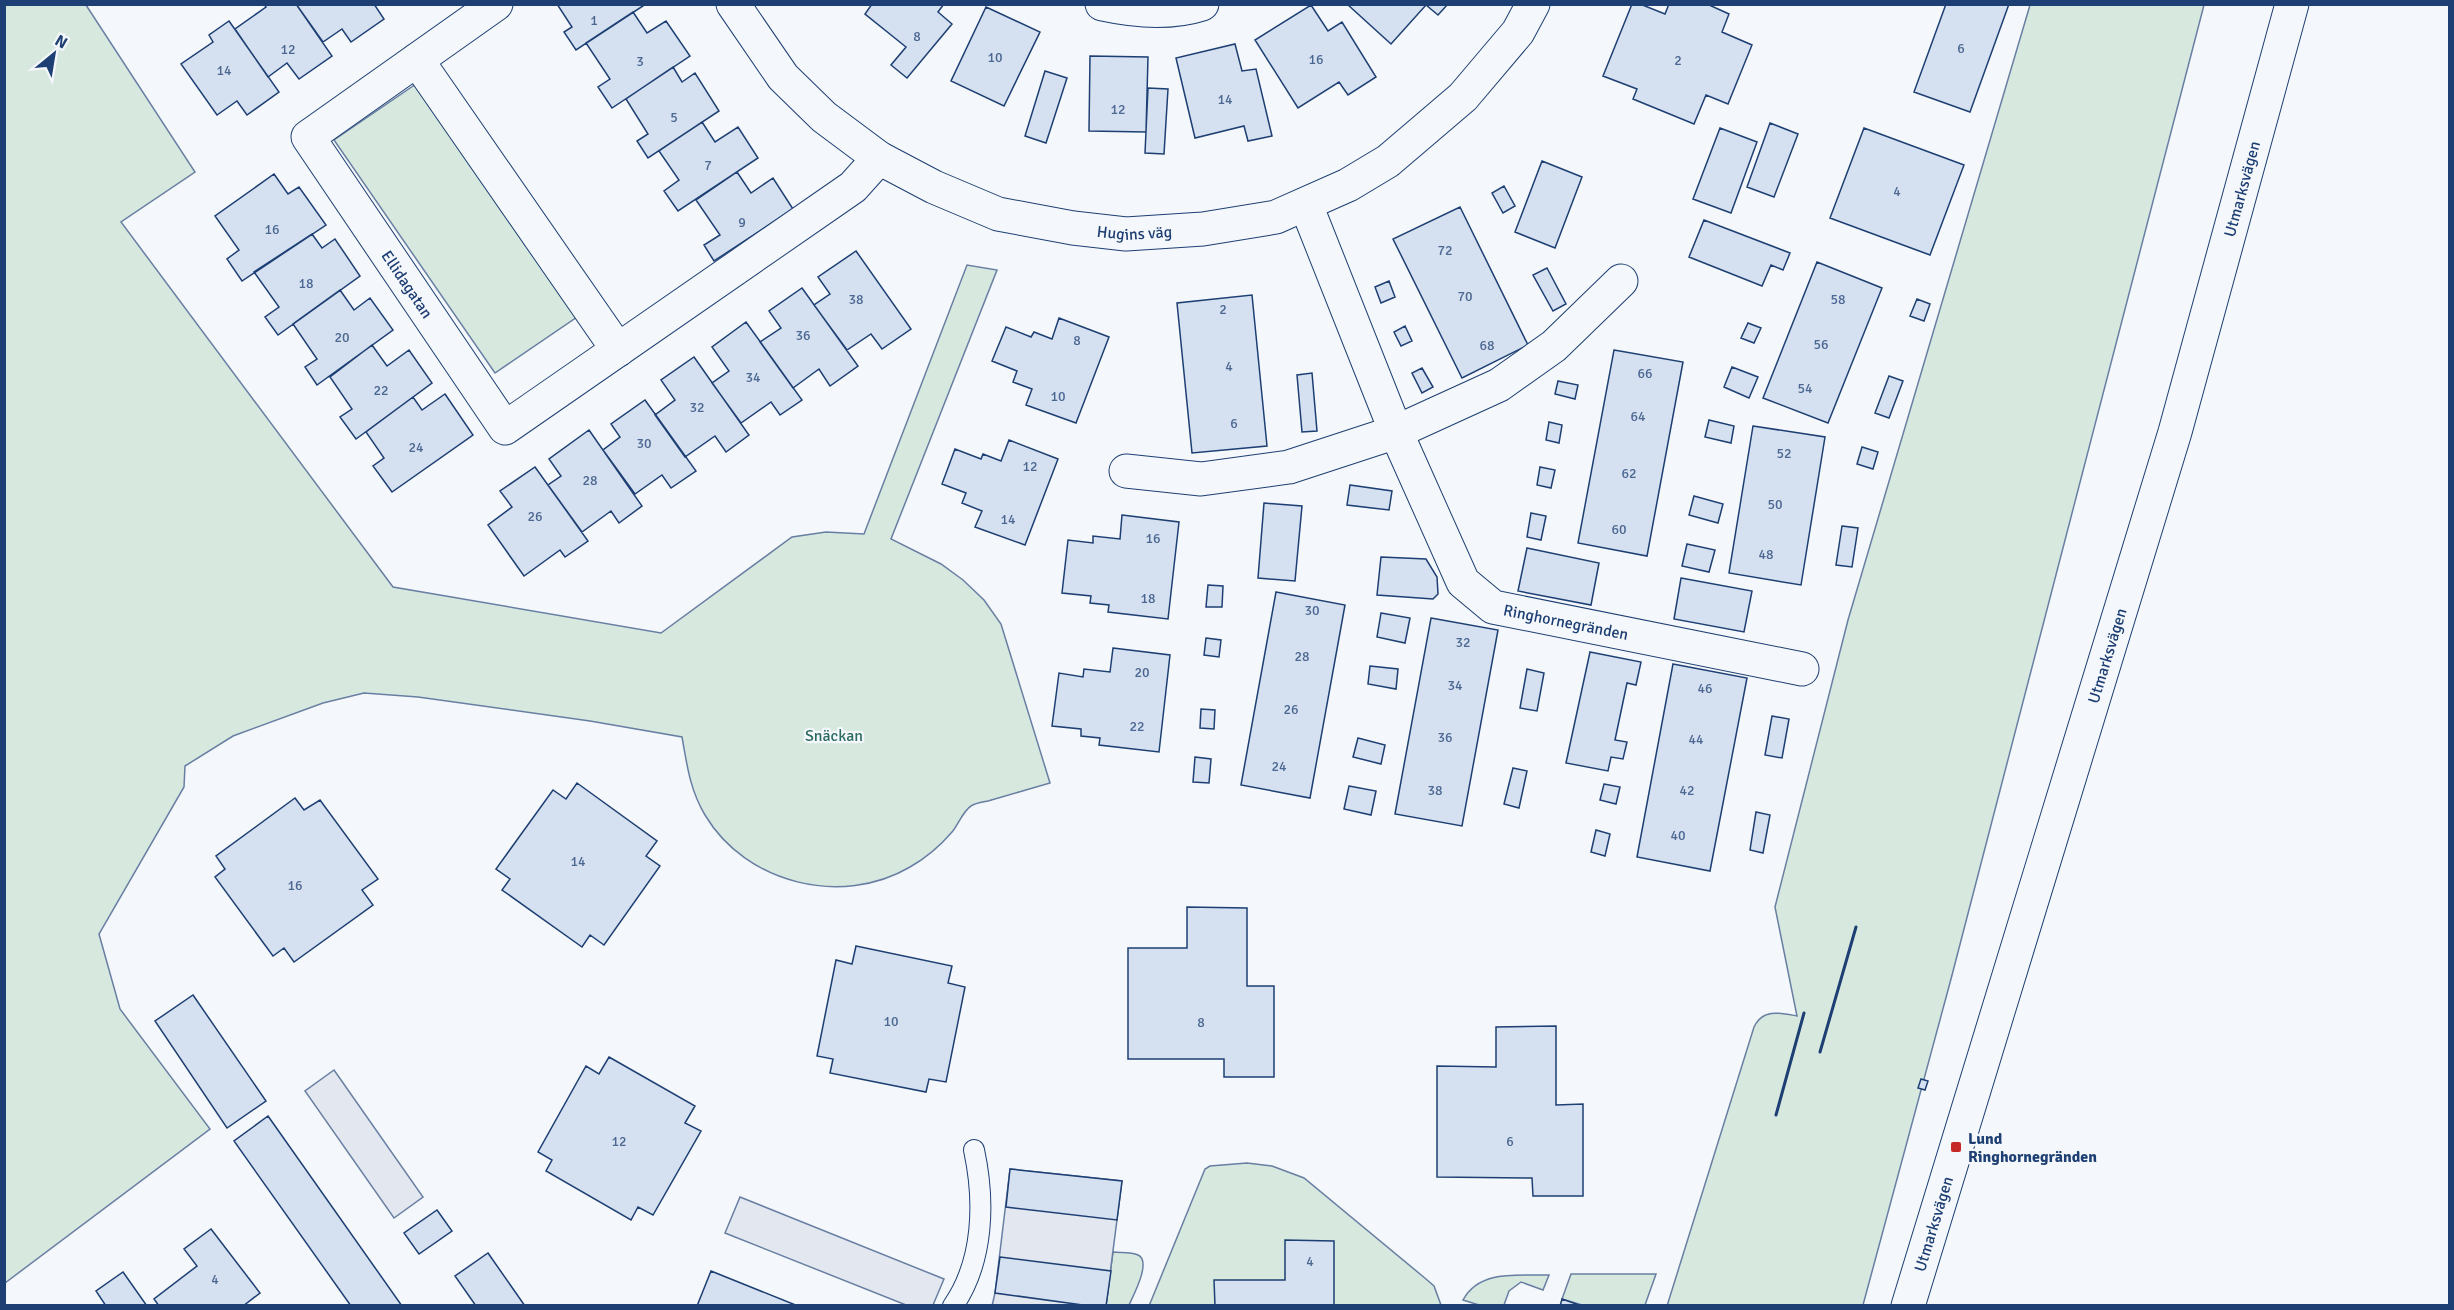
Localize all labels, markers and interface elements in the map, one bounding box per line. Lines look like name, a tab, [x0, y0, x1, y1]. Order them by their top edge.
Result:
house number: 1	[590, 12, 598, 29]
north arrow	[24, 24, 84, 84]
house number: 8	[913, 28, 921, 45]
text: N	[51, 30, 71, 53]
house number: 6	[1957, 40, 1965, 57]
house number: 12	[280, 41, 296, 58]
house number: 10	[987, 49, 1003, 66]
house number: 16	[1308, 51, 1324, 68]
house number: 2	[1674, 52, 1682, 69]
house number: 3	[636, 53, 644, 70]
house number: 14	[216, 62, 232, 79]
house number: 14	[1217, 91, 1233, 108]
house number: 12	[1110, 101, 1126, 118]
house number: 5	[670, 109, 678, 126]
street label: Utmarksvägen	[2220, 139, 2265, 239]
house number: 7	[704, 157, 712, 174]
house number: 4	[1893, 183, 1901, 200]
house number: 9	[738, 214, 746, 231]
house number: 16	[264, 221, 280, 238]
street label: Hugins väg	[1096, 222, 1173, 245]
house number: 72	[1437, 242, 1453, 259]
street label: Ellidagatan	[377, 247, 437, 323]
house number: 18	[298, 275, 314, 292]
house number: 70	[1457, 288, 1473, 305]
house number: 38	[848, 291, 864, 308]
house number: 58	[1830, 291, 1846, 308]
house number: 2	[1219, 301, 1227, 318]
house number: 36	[795, 327, 811, 344]
house number: 20	[334, 329, 350, 346]
house number: 8	[1073, 332, 1081, 349]
house number: 56	[1813, 336, 1829, 353]
house number: 68	[1479, 337, 1495, 354]
house number: 4	[1225, 358, 1233, 375]
house number: 66	[1637, 365, 1653, 382]
house number: 34	[745, 369, 761, 386]
house number: 54	[1797, 380, 1813, 397]
house number: 22	[373, 382, 389, 399]
house number: 10	[1050, 388, 1066, 405]
house number: 32	[689, 399, 705, 416]
house number: 64	[1630, 408, 1646, 425]
house number: 6	[1230, 415, 1238, 432]
house number: 30	[636, 435, 652, 452]
house number: 24	[408, 439, 424, 456]
house number: 52	[1776, 445, 1792, 462]
house number: 12	[1022, 458, 1038, 475]
house number: 62	[1621, 465, 1637, 482]
house number: 28	[582, 472, 598, 489]
house number: 50	[1767, 496, 1783, 513]
house number: 26	[527, 508, 543, 525]
house number: 14	[1000, 511, 1016, 528]
house number: 60	[1611, 521, 1627, 538]
house number: 16	[1145, 530, 1161, 547]
house number: 48	[1758, 546, 1774, 563]
house number: 18	[1140, 590, 1156, 607]
street label: Ringhornegränden	[1502, 600, 1630, 645]
house number: 30	[1304, 602, 1320, 619]
street label: Utmarksvägen	[2084, 606, 2132, 706]
house number: 32	[1455, 634, 1471, 651]
house number: 28	[1294, 648, 1310, 665]
house number: 20	[1134, 664, 1150, 681]
house number: 34	[1447, 677, 1463, 694]
house number: 46	[1697, 680, 1713, 697]
house number: 26	[1283, 701, 1299, 718]
house number: 22	[1129, 718, 1145, 735]
park label: Snäckan	[805, 726, 863, 746]
house number: 36	[1437, 729, 1453, 746]
house number: 44	[1688, 731, 1704, 748]
house number: 24	[1271, 758, 1287, 775]
house number: 38	[1427, 782, 1443, 799]
house number: 42	[1679, 782, 1695, 799]
house number: 40	[1670, 827, 1686, 844]
house number: 14	[570, 853, 586, 870]
house number: 16	[287, 877, 303, 894]
house number: 10	[883, 1013, 899, 1030]
house number: 8	[1197, 1014, 1205, 1031]
place label: Lund Ringhornegränden	[1968, 1129, 2097, 1167]
house number: 12	[611, 1133, 627, 1150]
house number: 6	[1506, 1133, 1514, 1150]
marker: Lund Ringhornegränden	[1949, 1140, 1963, 1154]
street label: Utmarksvägen	[1910, 1174, 1958, 1274]
house number: 4	[1306, 1253, 1314, 1270]
house number: 4	[211, 1271, 219, 1288]

